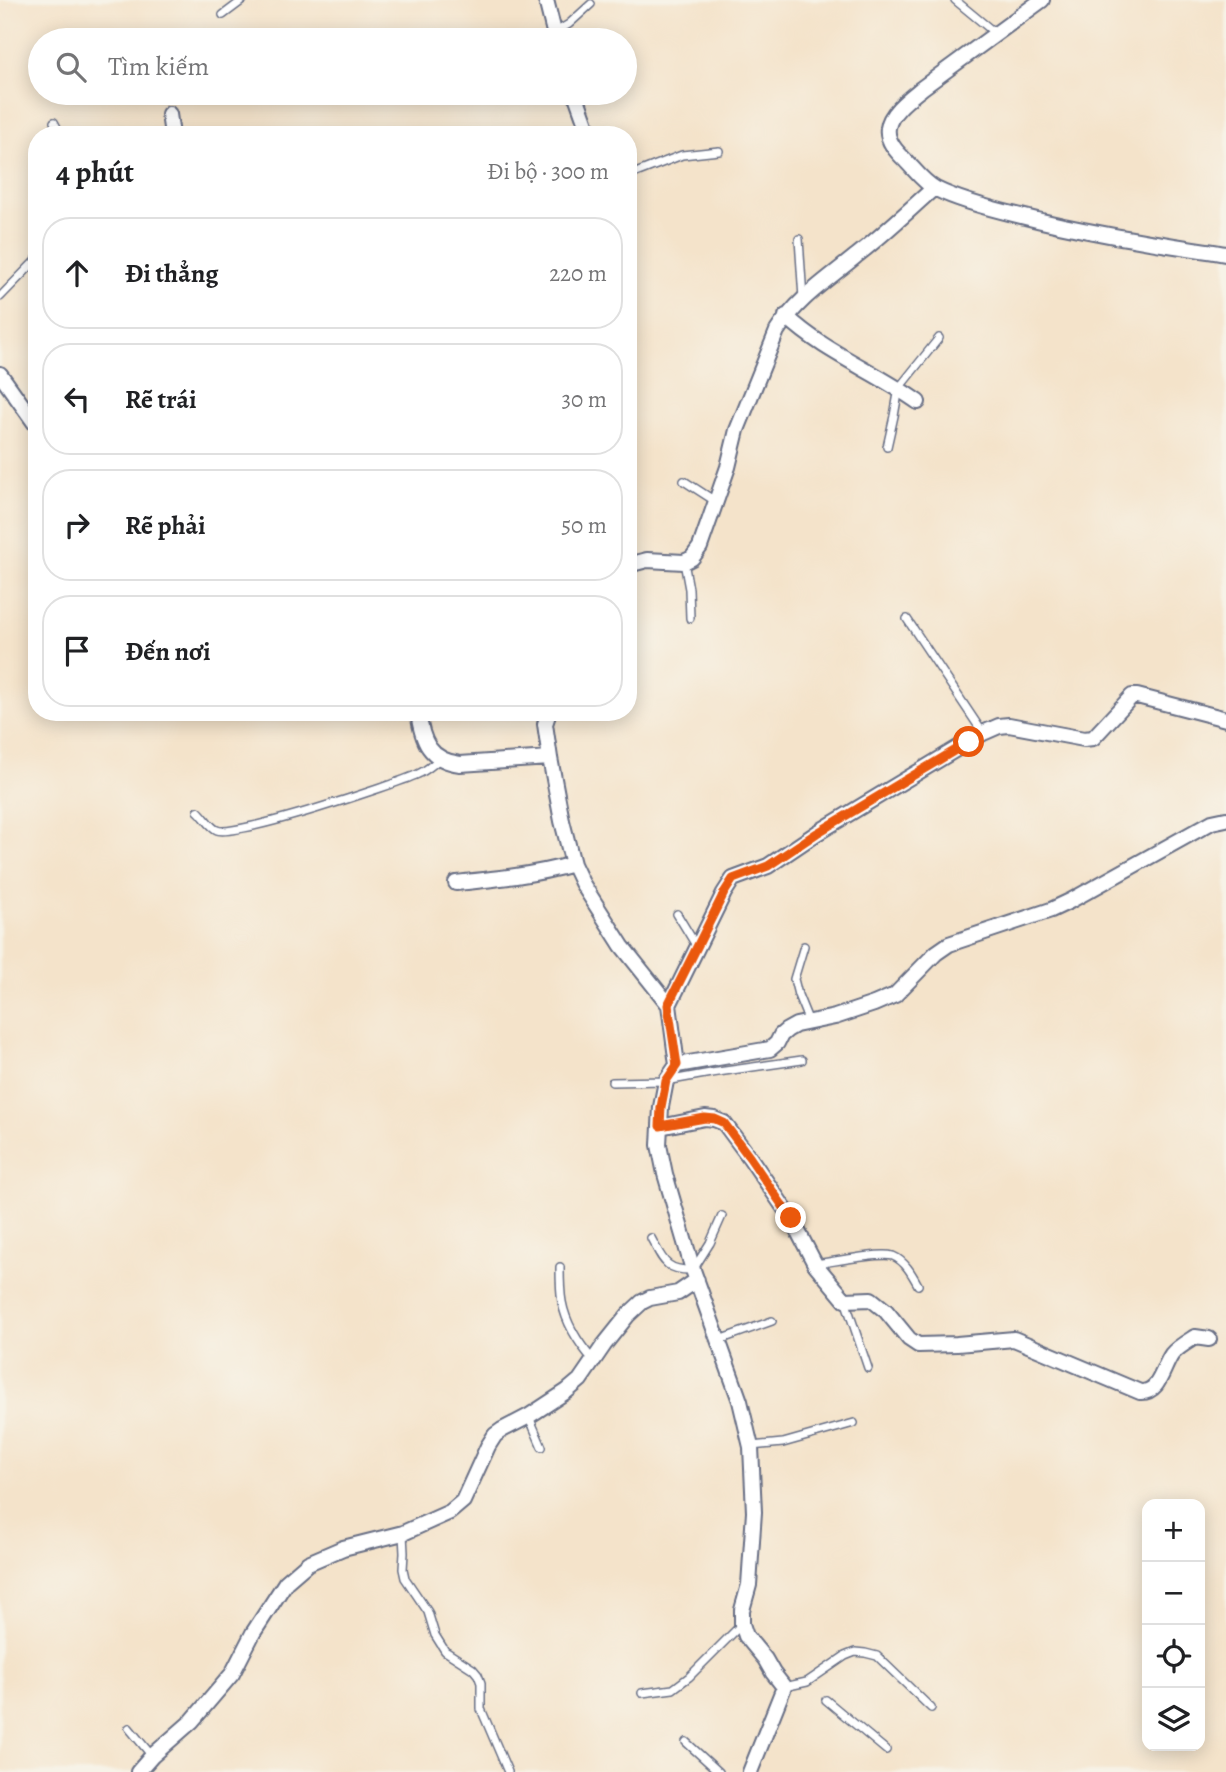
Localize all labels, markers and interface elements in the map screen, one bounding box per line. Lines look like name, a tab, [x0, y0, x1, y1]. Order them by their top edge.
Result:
search box	[28, 28, 637, 105]
icon: search	[52, 48, 90, 86]
text: Tìm kiếm	[108, 49, 209, 84]
text: 4 phút	[56, 152, 134, 192]
text: Đi bộ · 300 m	[487, 156, 609, 187]
icon: ahead	[58, 254, 96, 292]
text: Đi thẳng	[125, 256, 219, 291]
text: 220 m	[549, 258, 607, 289]
icon: left	[58, 380, 96, 418]
text: Rẽ trái	[125, 382, 197, 417]
text: 30 m	[561, 384, 607, 415]
icon: right	[58, 506, 96, 544]
text: Rẽ phải	[125, 508, 206, 543]
text: 50 m	[561, 510, 607, 541]
icon: arrive	[58, 632, 96, 670]
text: Đến nơi	[125, 634, 211, 669]
route start	[953, 726, 984, 757]
route end	[775, 1202, 806, 1233]
map controls	[1142, 1499, 1205, 1751]
button: +	[1142, 1499, 1205, 1562]
button: −	[1142, 1562, 1205, 1625]
button: locate	[1142, 1625, 1205, 1688]
button: layers	[1142, 1688, 1205, 1751]

